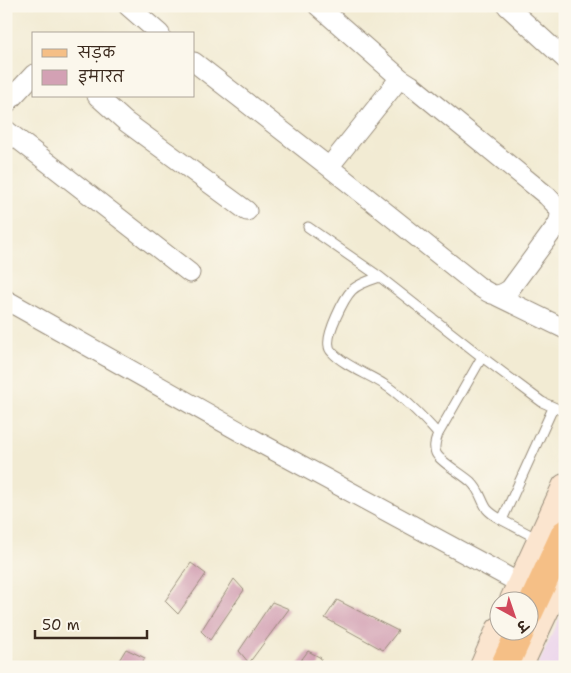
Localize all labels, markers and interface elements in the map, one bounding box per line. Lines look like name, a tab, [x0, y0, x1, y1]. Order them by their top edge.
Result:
legend	[32, 32, 195, 98]
text: सड़क	[77, 43, 116, 63]
text: इमारत	[78, 67, 125, 87]
north arrow	[488, 590, 538, 640]
scale bar	[35, 608, 148, 640]
text: 50 m	[42, 615, 80, 635]
text: उ	[512, 615, 533, 637]

